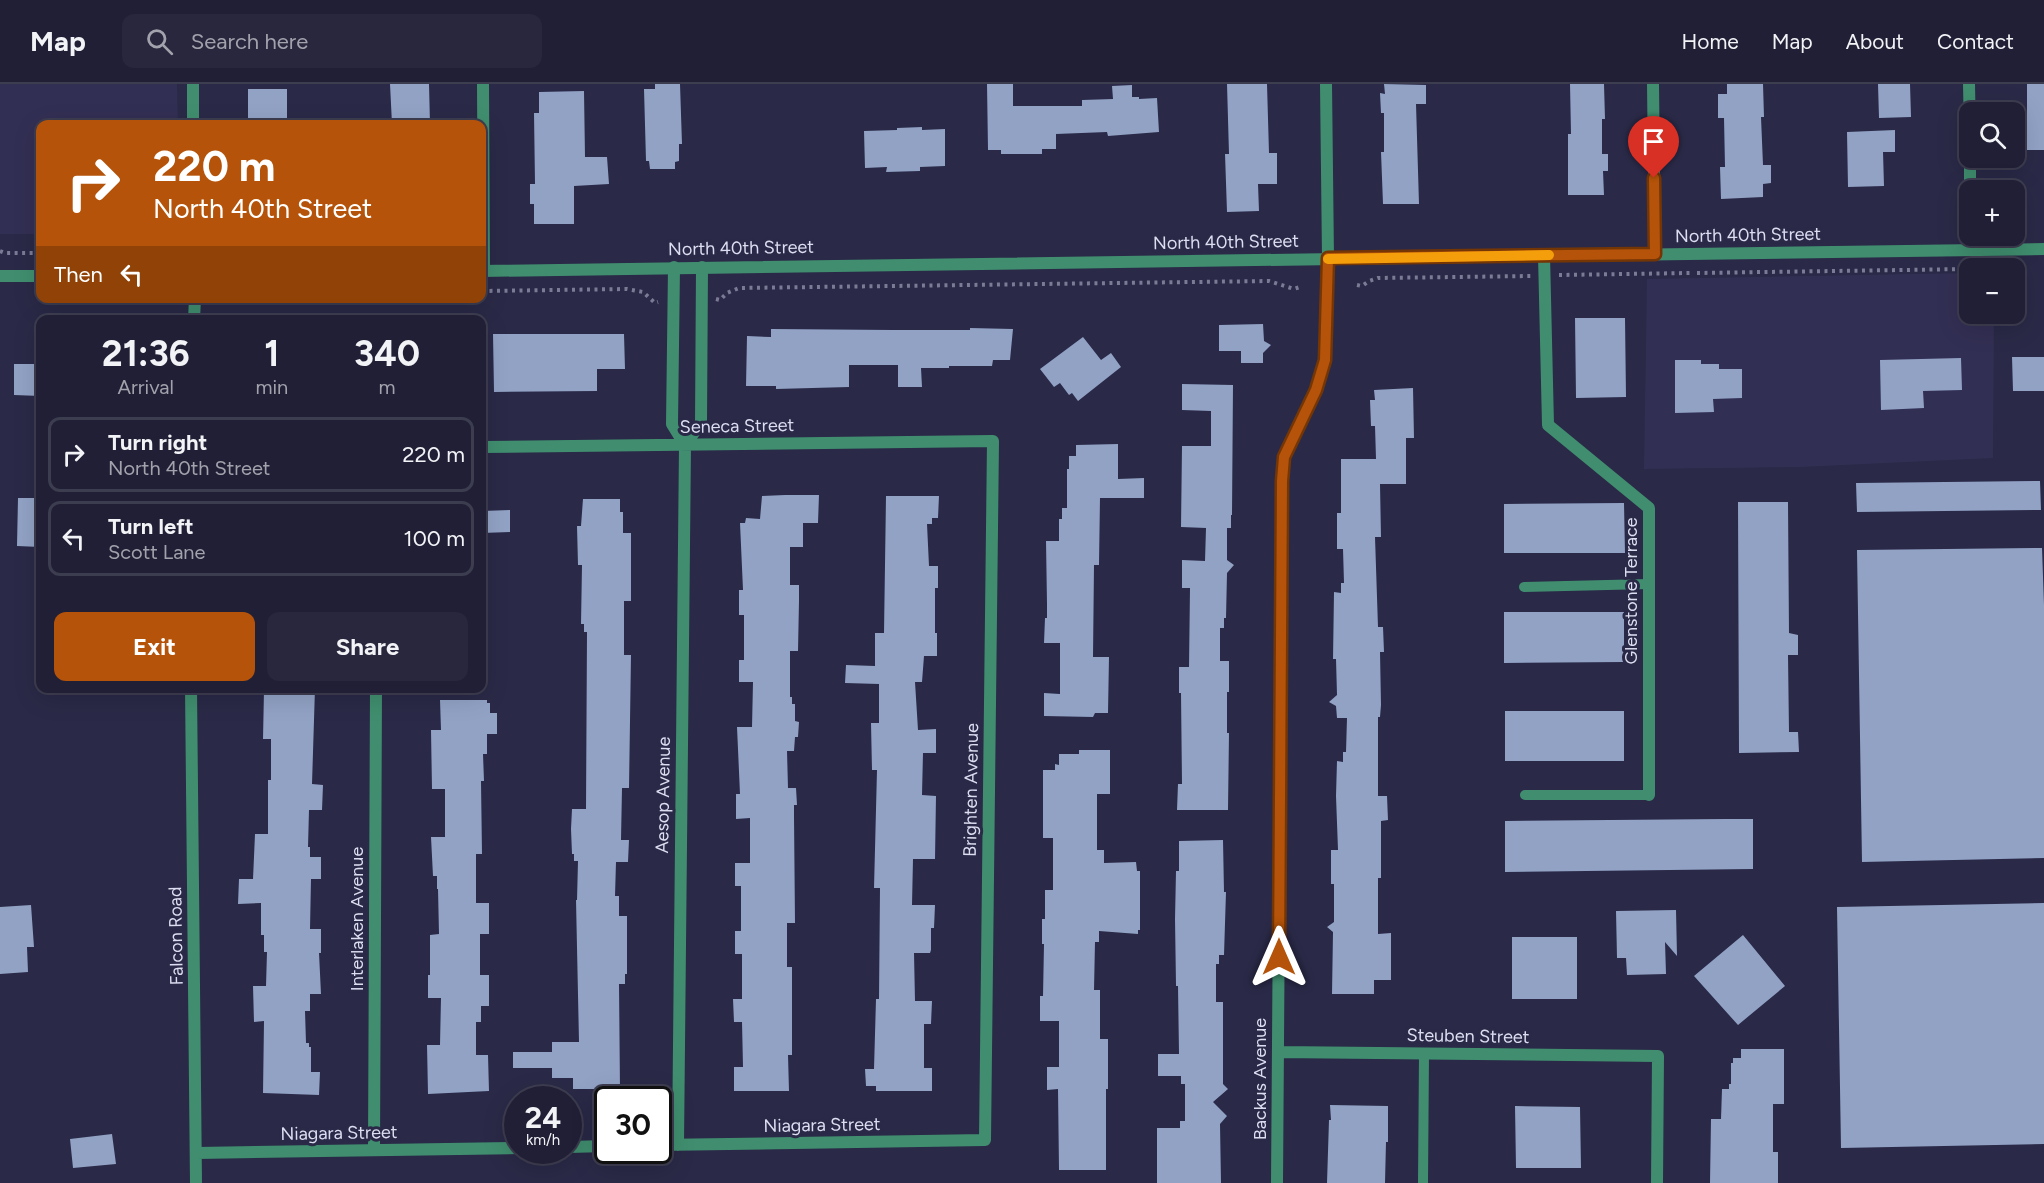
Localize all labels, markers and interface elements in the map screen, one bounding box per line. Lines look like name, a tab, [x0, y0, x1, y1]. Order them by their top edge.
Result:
search box	[122, 14, 542, 68]
text: Map	[30, 24, 86, 58]
icon: search	[143, 25, 176, 58]
text: Search here	[191, 28, 308, 55]
text: Home	[1682, 29, 1739, 54]
text: Map	[1772, 29, 1813, 54]
text: About	[1846, 29, 1904, 54]
text: Contact	[1937, 29, 2014, 54]
map controls	[1959, 102, 2025, 324]
button: search	[1959, 102, 2025, 168]
pin	[1628, 116, 1679, 178]
icon: arrive	[1637, 125, 1670, 158]
text: 220 m	[153, 141, 275, 192]
icon: right	[54, 144, 132, 222]
button: +	[1959, 180, 2025, 246]
text: North 40th Street	[153, 192, 372, 225]
street label: North 40th Street	[1675, 223, 1821, 247]
street label: North 40th Street	[1153, 230, 1299, 254]
street label: North 40th Street	[668, 236, 814, 260]
icon: left	[115, 258, 148, 291]
button: −	[1959, 258, 2025, 324]
text: Then	[54, 261, 103, 288]
text: 21:36	[102, 332, 190, 375]
text: 1	[264, 332, 279, 375]
text: 340	[354, 332, 420, 375]
text: Arrival	[117, 375, 174, 399]
text: min	[255, 375, 288, 399]
text: m	[379, 375, 396, 399]
street label: Seneca Street	[680, 414, 795, 438]
text: Turn right	[108, 429, 207, 456]
icon: right	[57, 438, 90, 471]
text: 220 m	[402, 441, 465, 468]
text: North 40th Street	[108, 456, 270, 480]
text: Turn left	[108, 513, 194, 540]
street label: Glenstone Terrace	[1620, 517, 1642, 664]
icon: left	[57, 522, 90, 555]
text: 100 m	[404, 525, 465, 552]
text: Scott Lane	[108, 540, 205, 564]
button: Exit	[54, 612, 255, 681]
button: Share	[267, 612, 468, 681]
street label: Brighten Avenue	[959, 723, 983, 857]
street label: Aesop Avenue	[651, 736, 675, 854]
street label: Interlaken Avenue	[346, 847, 368, 991]
street label: Falcon Road	[164, 886, 188, 986]
position arrow	[1247, 925, 1311, 989]
street label: Backus Avenue	[1249, 1018, 1271, 1140]
street label: Steuben Street	[1406, 1024, 1530, 1048]
speed limit sign: 30	[594, 1086, 672, 1164]
text: 24	[525, 1099, 561, 1136]
street label: Niagara Street	[763, 1113, 881, 1137]
street label: Niagara Street	[280, 1121, 398, 1145]
text: km/h	[526, 1131, 560, 1149]

